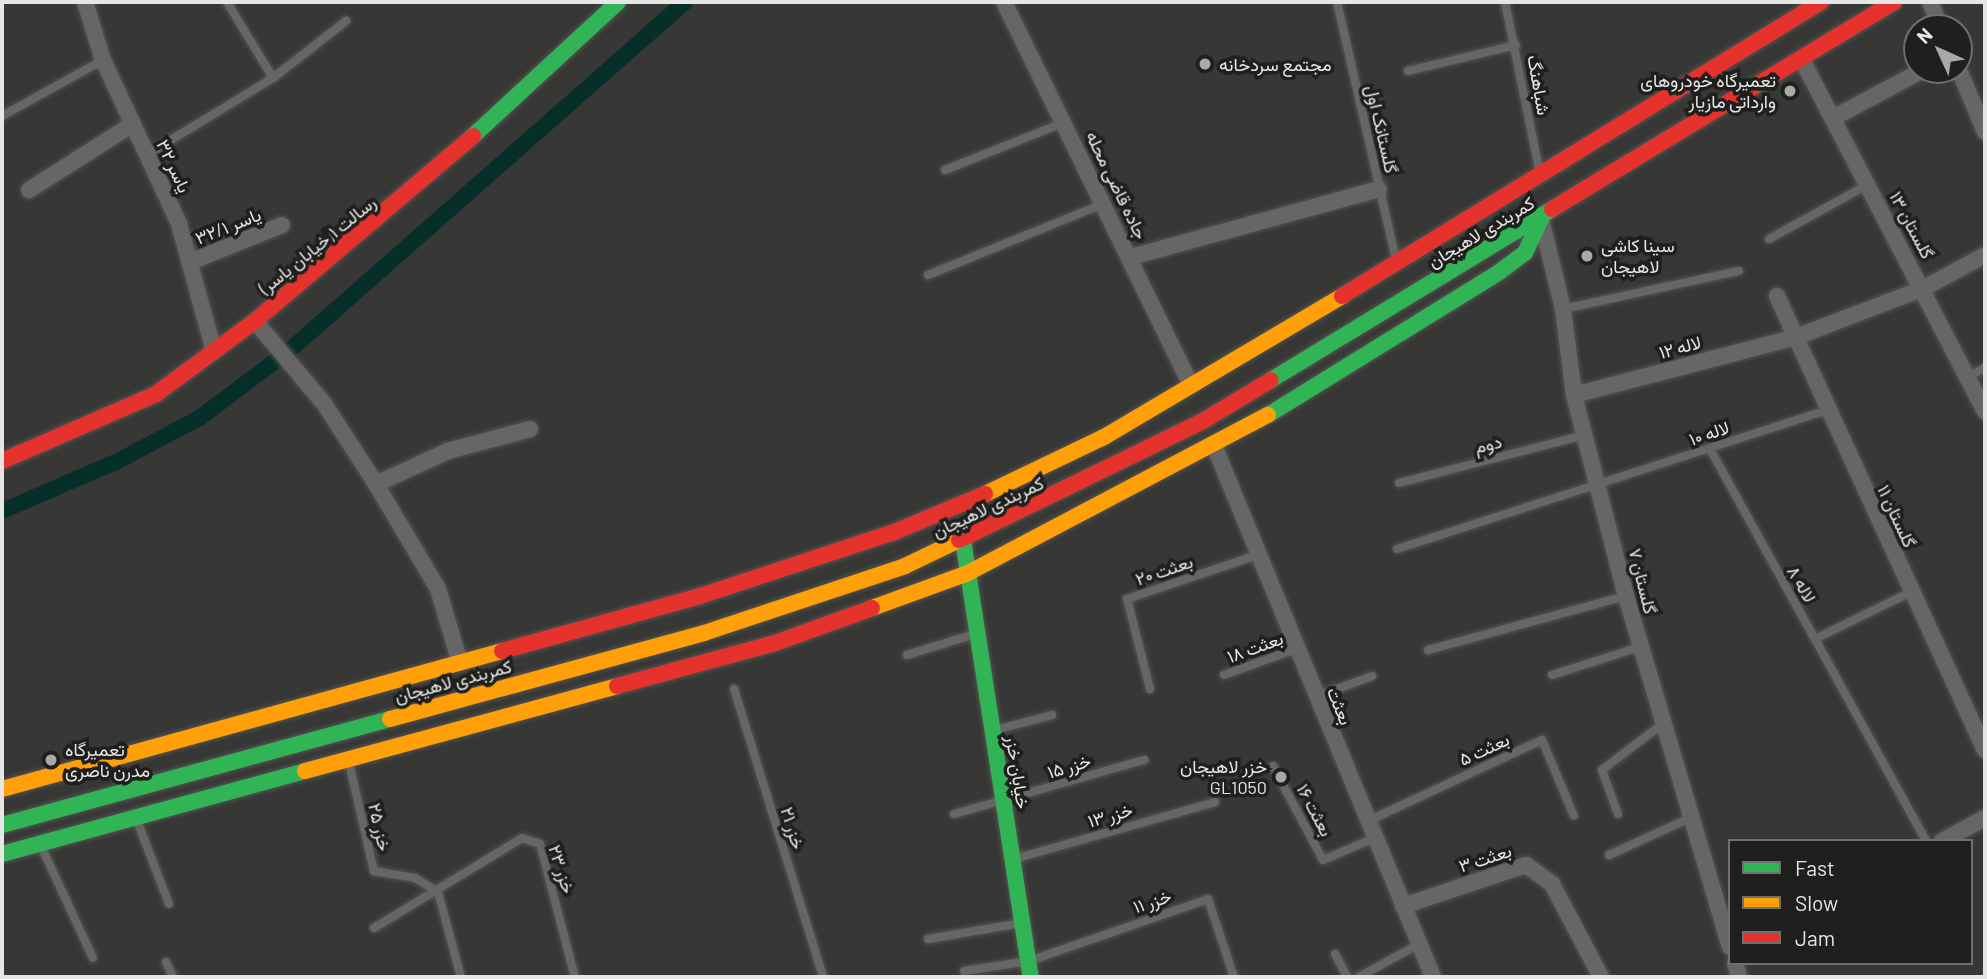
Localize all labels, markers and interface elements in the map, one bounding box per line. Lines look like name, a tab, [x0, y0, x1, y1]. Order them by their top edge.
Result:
north arrow	[1903, 14, 1973, 84]
text: N	[1912, 23, 1937, 48]
place label: مجتمع سردخانه	[1219, 53, 1332, 75]
street label: شباهنگ	[1523, 53, 1555, 117]
marker: مجتمع سردخانه	[1197, 56, 1213, 72]
place label: تعمیرگاه خودروهای وارداتی مازیار	[1640, 70, 1776, 112]
street label: گلستانک اول	[1361, 83, 1403, 175]
marker: تعمیرگاه خودروهای وارداتی مازیار	[1782, 83, 1798, 99]
street label: جاده قاضی محله	[1082, 127, 1152, 243]
street label: یاسر ۳۲	[152, 136, 196, 196]
street label: گلستان ۱۳	[1885, 188, 1939, 262]
street label: رسالت ۱(خیابان یاسر)	[254, 191, 380, 299]
street label: کمربندی لاهیجان	[1424, 192, 1538, 272]
street label: یاسر ۳۲/۱	[192, 203, 264, 249]
place label: سینا کاشی لاهیجان	[1601, 235, 1675, 278]
marker: سینا کاشی لاهیجان	[1579, 248, 1595, 264]
street label: لاله ۱۲	[1656, 331, 1704, 363]
street label: لاله ۱۰	[1686, 416, 1732, 450]
street label: دوم	[1472, 430, 1504, 458]
street label: کمربندی لاهیجان	[929, 472, 1047, 542]
street label: گلستان ۱۱	[1873, 481, 1921, 551]
street label: گلستان ۷	[1624, 546, 1662, 616]
street label: بعثت ۲۰	[1132, 550, 1196, 590]
street label: لاله ۸	[1783, 562, 1821, 606]
street label: بعثت ۱۸	[1224, 627, 1286, 667]
street label: کمربندی لاهیجان	[392, 655, 514, 707]
street label: بعثت	[1323, 684, 1357, 728]
street label: بعثت ۵	[1455, 728, 1513, 770]
street label: خیابان خزر	[1002, 734, 1034, 810]
place label: تعمیرگاه مدرن ناصری	[65, 739, 150, 782]
street label: خزر ۱۵	[1045, 749, 1093, 783]
marker: تعمیرگاه مدرن ناصری	[43, 752, 59, 768]
place label: خزر لاهیجان GL1050	[1180, 756, 1267, 798]
marker: خزر لاهیجان GL1050	[1273, 769, 1289, 785]
street label: بعثت ۱۶	[1292, 780, 1338, 840]
street label: خزر ۱۳	[1085, 798, 1135, 832]
street label: خزر ۲۵	[364, 801, 396, 853]
street label: خزر ۲۱	[776, 804, 810, 852]
street label: بعثت ۳	[1456, 839, 1514, 877]
legend	[1728, 839, 1973, 965]
street label: خزر ۲۳	[544, 842, 580, 896]
text: Fast	[1795, 855, 1835, 880]
street label: خزر ۱۱	[1130, 884, 1174, 918]
text: Slow	[1795, 890, 1838, 915]
text: Jam	[1795, 925, 1835, 950]

